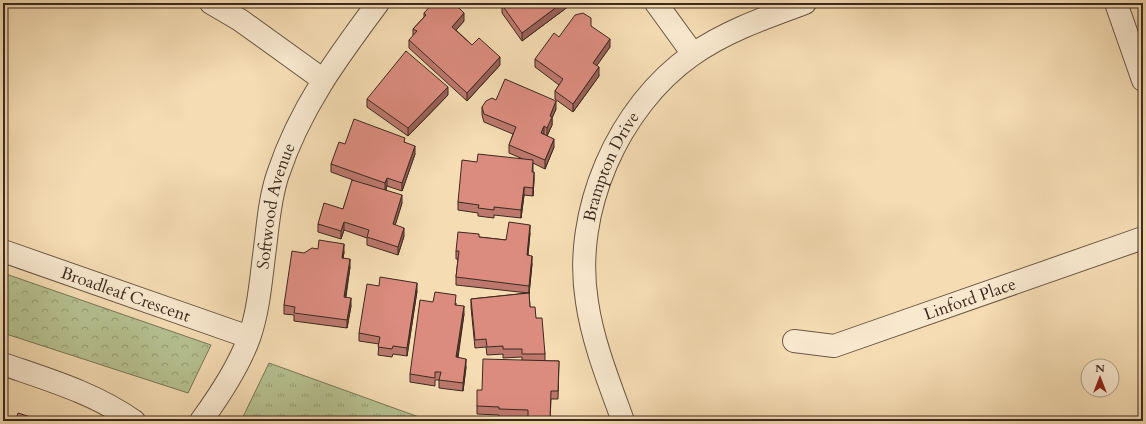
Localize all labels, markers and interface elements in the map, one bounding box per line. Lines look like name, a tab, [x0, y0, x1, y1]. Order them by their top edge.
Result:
street label: Brampton Drive	[578, 107, 645, 224]
street label: Softwood Avenue	[251, 139, 301, 270]
street label: Broadleaf Crescent	[58, 261, 194, 328]
street label: Linford Place	[921, 272, 1019, 326]
north arrow	[1080, 358, 1120, 398]
text: N	[1095, 361, 1105, 376]

